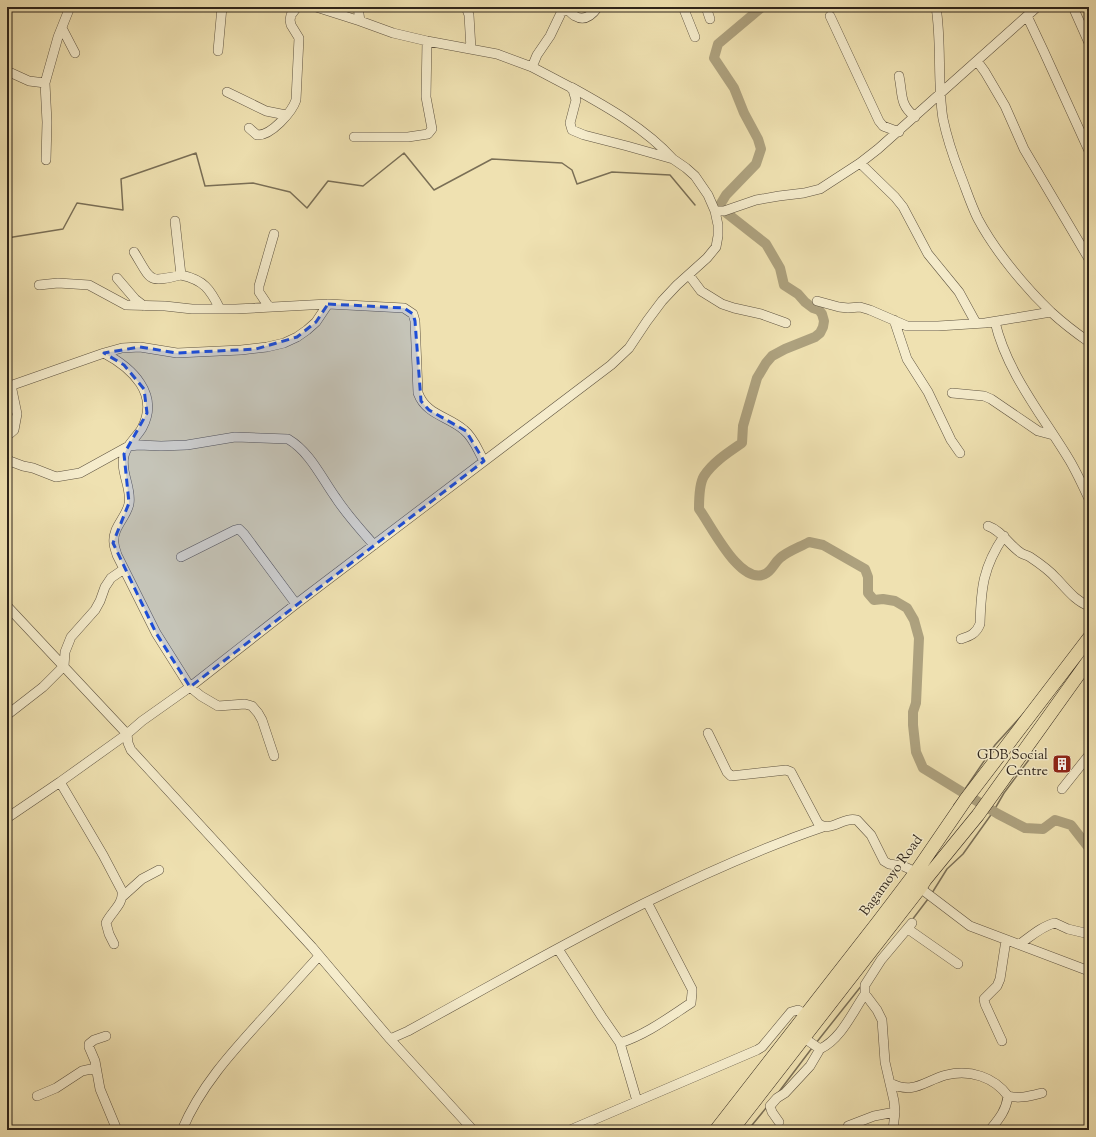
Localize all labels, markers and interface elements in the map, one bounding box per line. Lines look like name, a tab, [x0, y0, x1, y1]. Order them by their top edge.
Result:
place label: GDB Social Centre	[977, 746, 1048, 782]
building icon: GDB Social Centre	[1051, 753, 1073, 775]
street label: Bagamoyo Road	[856, 831, 928, 921]

